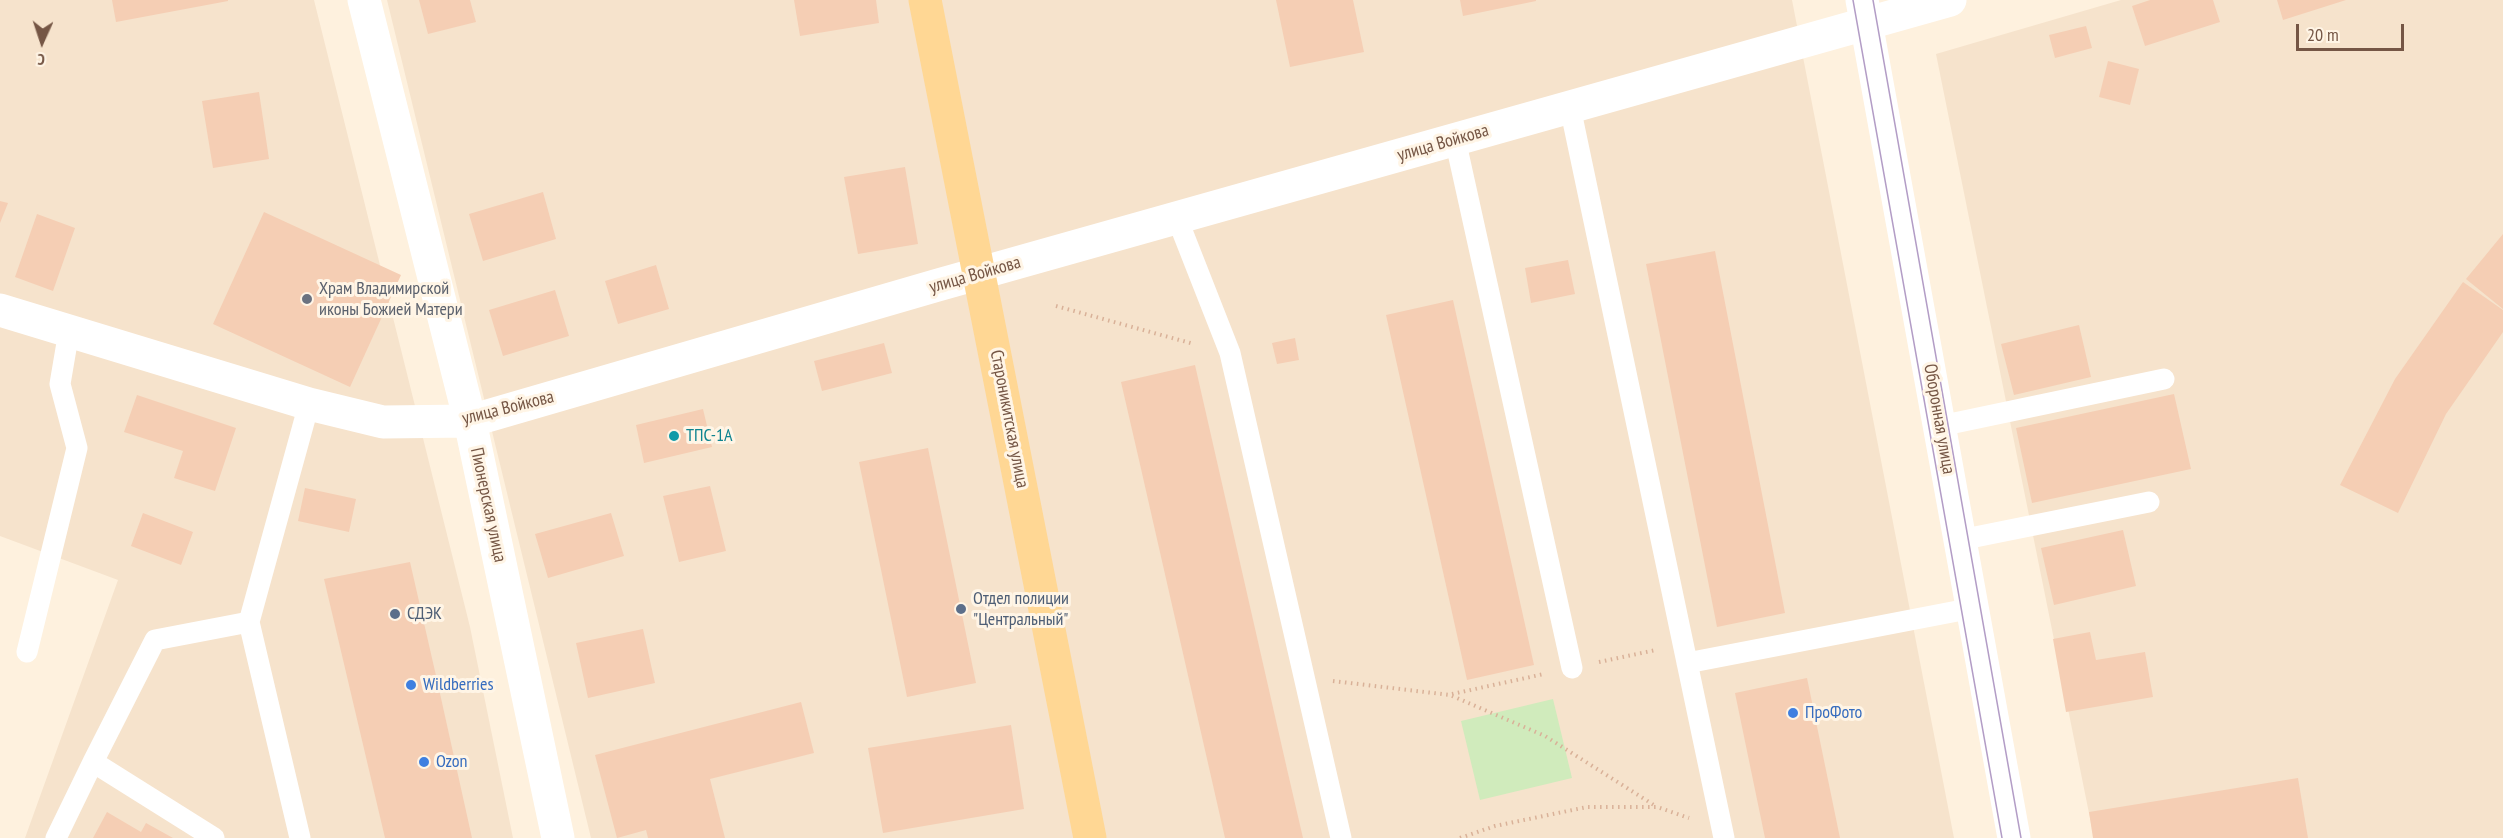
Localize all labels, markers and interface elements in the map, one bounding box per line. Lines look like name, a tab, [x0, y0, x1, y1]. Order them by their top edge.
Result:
north arrow	[12, 12, 72, 72]
scale bar	[2299, 12, 2407, 50]
text: 20 m	[2307, 23, 2339, 46]
text: С	[37, 50, 45, 70]
street label: улица Войкова	[1395, 120, 1491, 166]
street label: улица Войкова	[927, 252, 1023, 298]
place label: Храм Владимирской иконы Божией Матери	[319, 278, 463, 320]
marker: Храм Владимирской иконы Божией Матери	[300, 292, 314, 306]
street label: Староникитская улица	[985, 348, 1033, 490]
street label: Оборонная улица	[1919, 362, 1959, 476]
street label: улица Войкова	[460, 386, 556, 430]
place label: ТПС-1А	[686, 425, 733, 447]
marker: ТПС-1А	[667, 429, 681, 443]
street label: Пионерская улица	[465, 446, 511, 564]
place label: Отдел полиции "Центральный"	[973, 588, 1069, 630]
marker: Отдел полиции "Центральный"	[954, 602, 968, 616]
place label: СДЭК	[407, 603, 442, 625]
marker: СДЭК	[388, 607, 402, 621]
place label: Wildberries	[423, 674, 494, 696]
marker: Wildberries	[404, 678, 418, 692]
place label: ПроФото	[1805, 702, 1862, 724]
marker: ПроФото	[1786, 706, 1800, 720]
place label: Ozon	[436, 751, 468, 773]
marker: Ozon	[417, 755, 431, 769]

